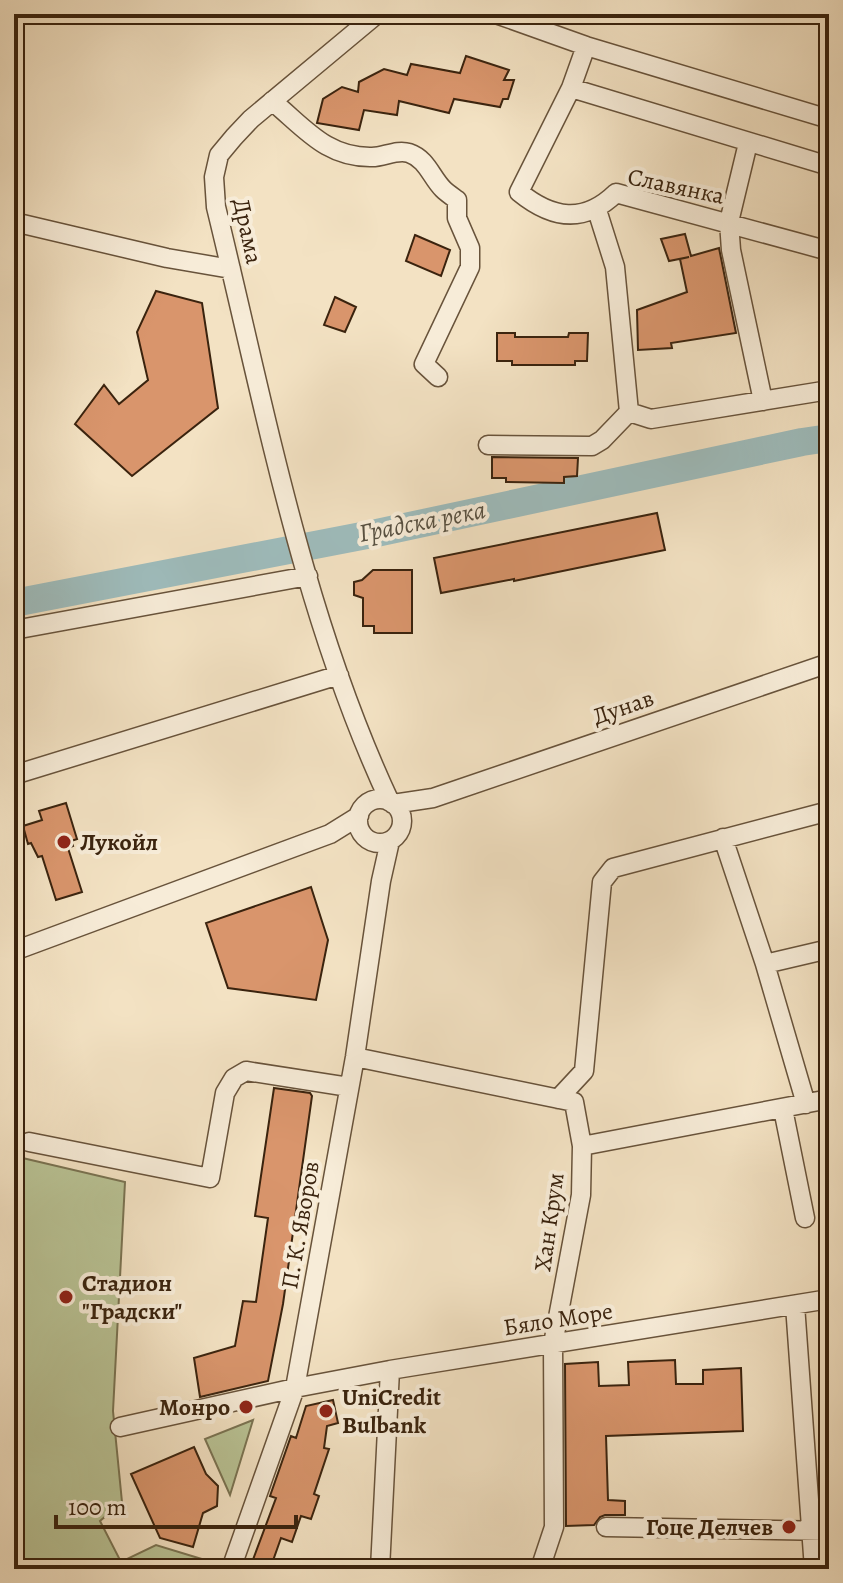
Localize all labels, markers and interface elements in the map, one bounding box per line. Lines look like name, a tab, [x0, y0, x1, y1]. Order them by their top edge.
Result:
street label: Славянка	[625, 160, 727, 212]
street label: Драма	[225, 195, 271, 267]
water label: Градска река	[356, 492, 489, 551]
street label: Дунав	[588, 682, 658, 732]
place label: Лукойл	[80, 826, 158, 858]
marker: Лукойл	[55, 833, 73, 851]
street label: П. К. Яворов	[273, 1159, 327, 1291]
street label: Хан Крум	[526, 1171, 572, 1273]
place label: Стадион "Градски"	[82, 1267, 182, 1327]
marker: Стадион "Градски"	[57, 1288, 75, 1306]
street label: Бяло Море	[501, 1295, 615, 1343]
place label: UniCredit Bulbank	[342, 1381, 441, 1441]
place label: Монро	[159, 1391, 230, 1423]
marker: Монро	[237, 1398, 255, 1416]
marker: UniCredit Bulbank	[317, 1402, 335, 1420]
scale bar	[56, 1479, 296, 1529]
text: 100 m	[68, 1491, 127, 1523]
place label: Гоце Делчев	[646, 1511, 773, 1543]
marker: Гоце Делчев	[780, 1518, 798, 1536]

